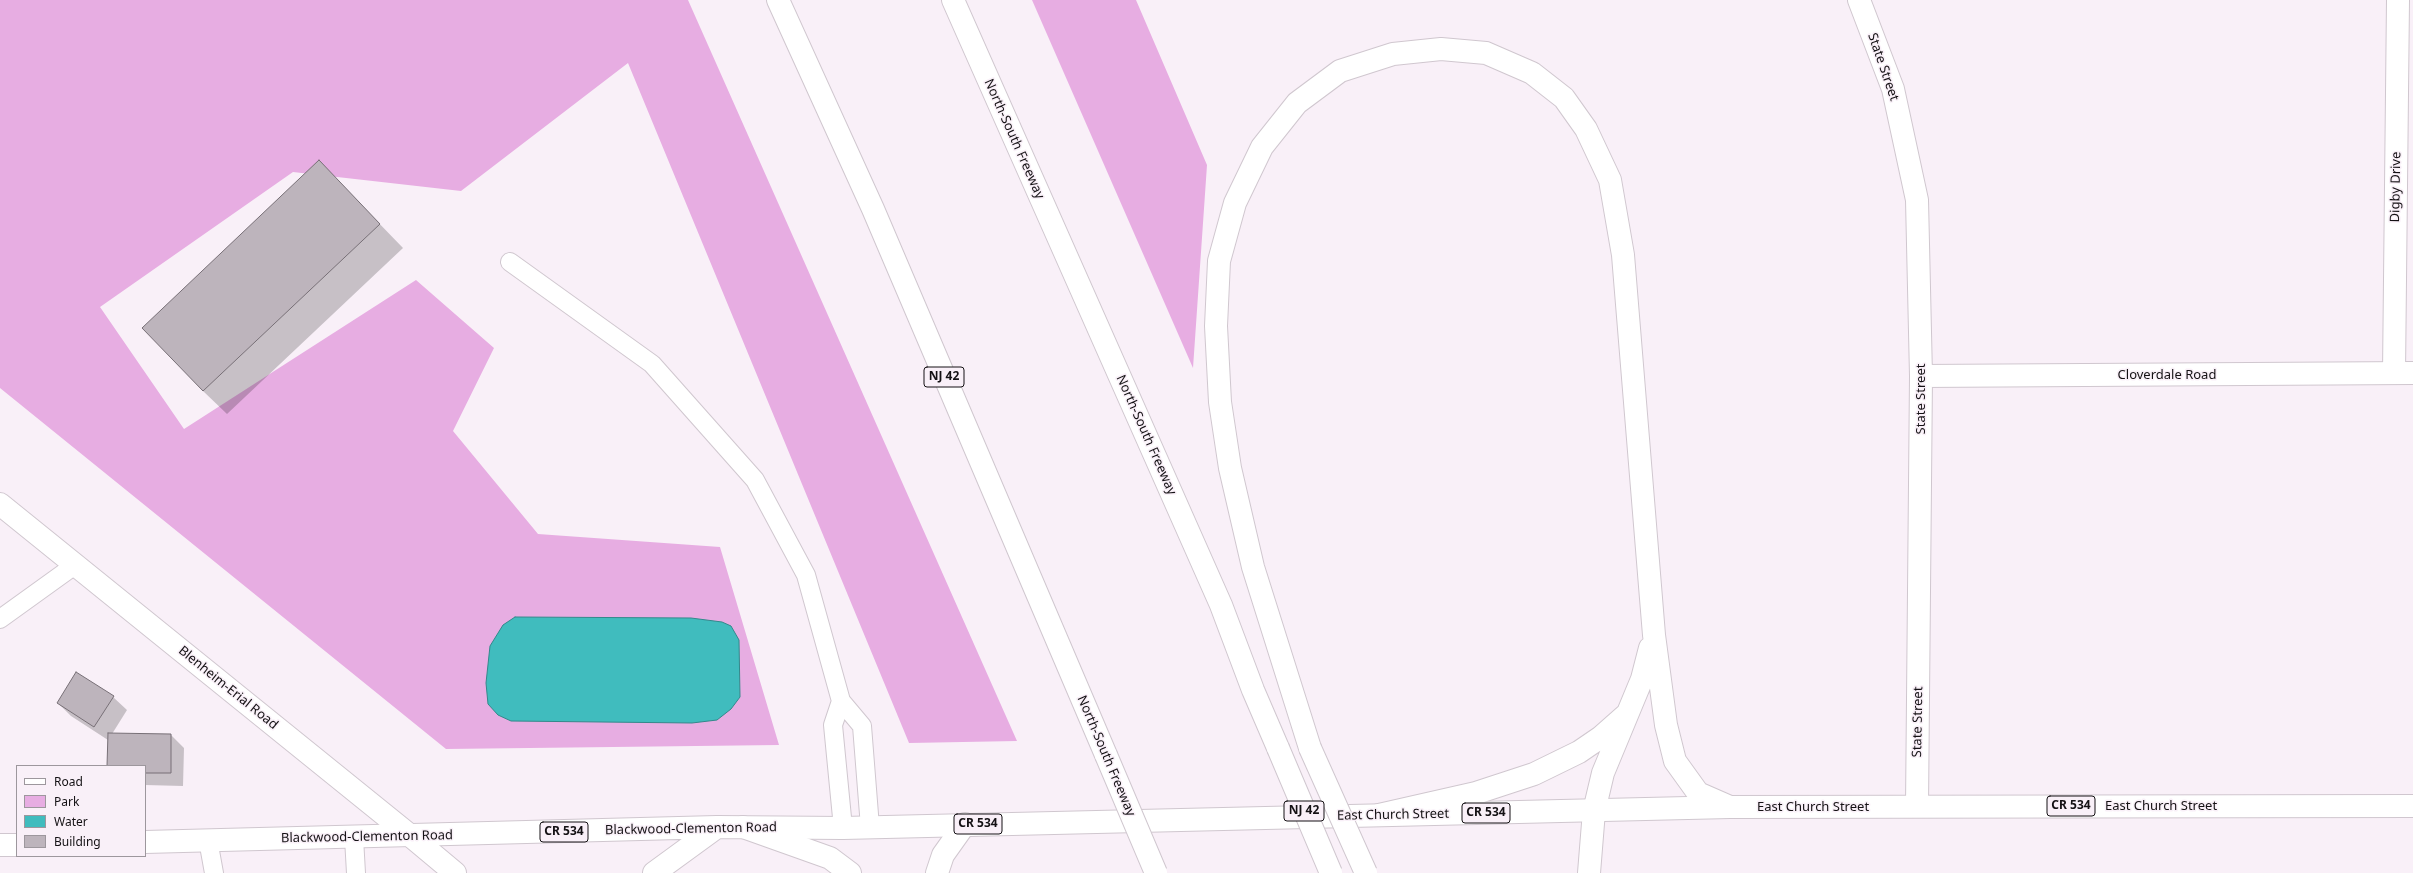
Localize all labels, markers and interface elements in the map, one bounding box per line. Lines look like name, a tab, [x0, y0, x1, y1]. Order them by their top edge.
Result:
street label: State Street	[1864, 31, 1902, 103]
street label: North-South Freeway	[981, 77, 1047, 201]
street label: Digby Drive	[2388, 152, 2404, 222]
street label: State Street	[1913, 364, 1929, 434]
road number: NJ 42	[924, 367, 964, 387]
street label: Cloverdale Road	[2118, 367, 2216, 383]
street label: North-South Freeway	[1113, 373, 1179, 497]
street label: Blenheim-Erial Road	[175, 643, 281, 733]
street label: State Street	[1910, 686, 1926, 758]
street label: North-South Freeway	[1074, 693, 1138, 819]
legend	[16, 765, 146, 857]
text: Road	[54, 773, 83, 790]
text: Park	[54, 793, 79, 810]
road number: CR 534	[2047, 796, 2095, 816]
street label: East Church Street	[2105, 798, 2217, 814]
street label: East Church Street	[1757, 799, 1869, 815]
road number: NJ 42	[1284, 801, 1324, 821]
road number: CR 534	[1462, 803, 1510, 823]
street label: East Church Street	[1337, 806, 1449, 824]
text: Water	[54, 813, 88, 830]
road number: CR 534	[954, 814, 1002, 834]
street label: Blackwood-Clementon Road	[605, 820, 777, 838]
road number: CR 534	[540, 822, 588, 842]
street label: Blackwood-Clementon Road	[281, 828, 453, 846]
text: Building	[54, 833, 101, 850]

